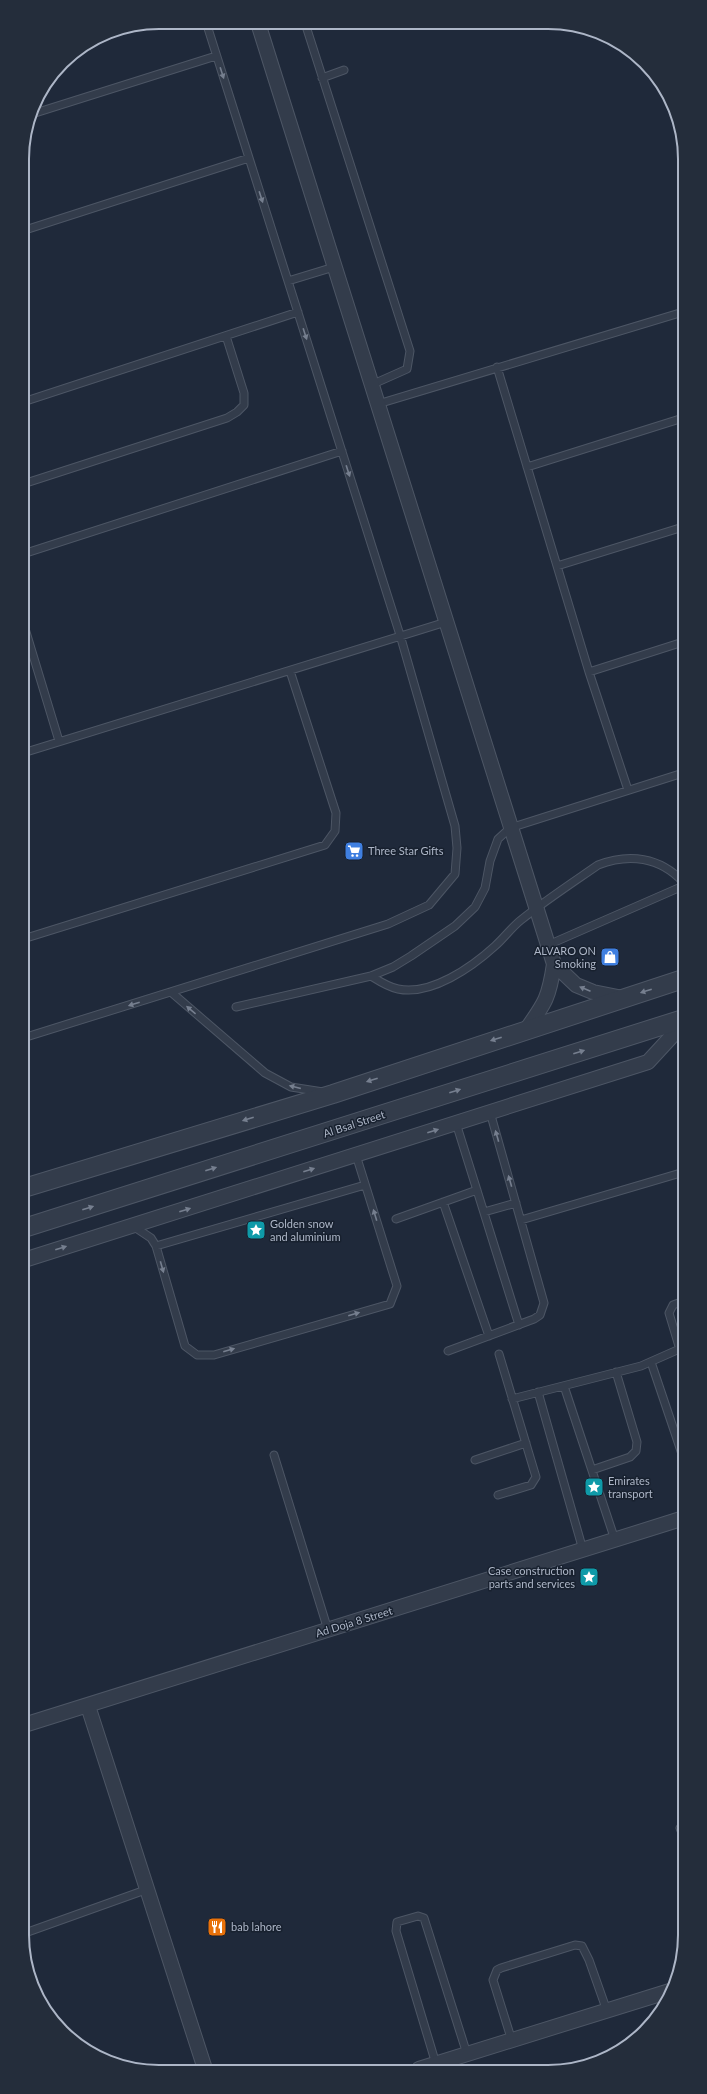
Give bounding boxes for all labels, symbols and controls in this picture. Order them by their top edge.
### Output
one-way arrow [219,67,225,79]
one-way arrow [258,191,264,203]
one-way arrow [302,328,308,340]
one-way arrow [345,466,351,478]
supermarket icon: Three Star Gifts [343,840,365,862]
place label: Three Star Gifts [368,844,444,857]
place label: ALVARO ON Smoking [534,944,596,970]
shop icon: ALVARO ON Smoking [599,946,621,968]
one-way arrow [579,986,591,992]
one-way arrow [640,988,652,994]
one-way arrow [127,1001,139,1007]
one-way arrow [186,1005,197,1014]
one-way arrow [490,1037,502,1043]
one-way arrow [574,1049,586,1055]
one-way arrow [366,1078,378,1084]
one-way arrow [288,1083,301,1089]
one-way arrow [450,1088,462,1094]
street label: Al Bsal Street [321,1107,386,1140]
one-way arrow [242,1116,254,1122]
one-way arrow [427,1127,439,1133]
one-way arrow [494,1130,500,1142]
one-way arrow [206,1166,218,1172]
one-way arrow [303,1167,315,1173]
one-way arrow [507,1175,513,1187]
one-way arrow [82,1205,94,1211]
one-way arrow [179,1206,191,1212]
one-way arrow [372,1209,378,1221]
place label: Golden snow and aluminium [270,1217,340,1243]
place icon: Golden snow and aluminium [245,1219,267,1241]
one-way arrow [55,1245,67,1251]
one-way arrow [159,1261,165,1273]
one-way arrow [349,1311,361,1317]
one-way arrow [224,1347,236,1353]
place label: Emirates transport [608,1474,653,1500]
place icon: Emirates transport [583,1476,605,1498]
place label: Case construction parts and services [488,1564,575,1590]
place icon: Case construction parts and services [578,1566,600,1588]
street label: Ad Doja 8 Street [314,1604,394,1639]
restaurant icon: bab lahore [206,1916,228,1938]
place label: bab lahore [231,1920,282,1933]

